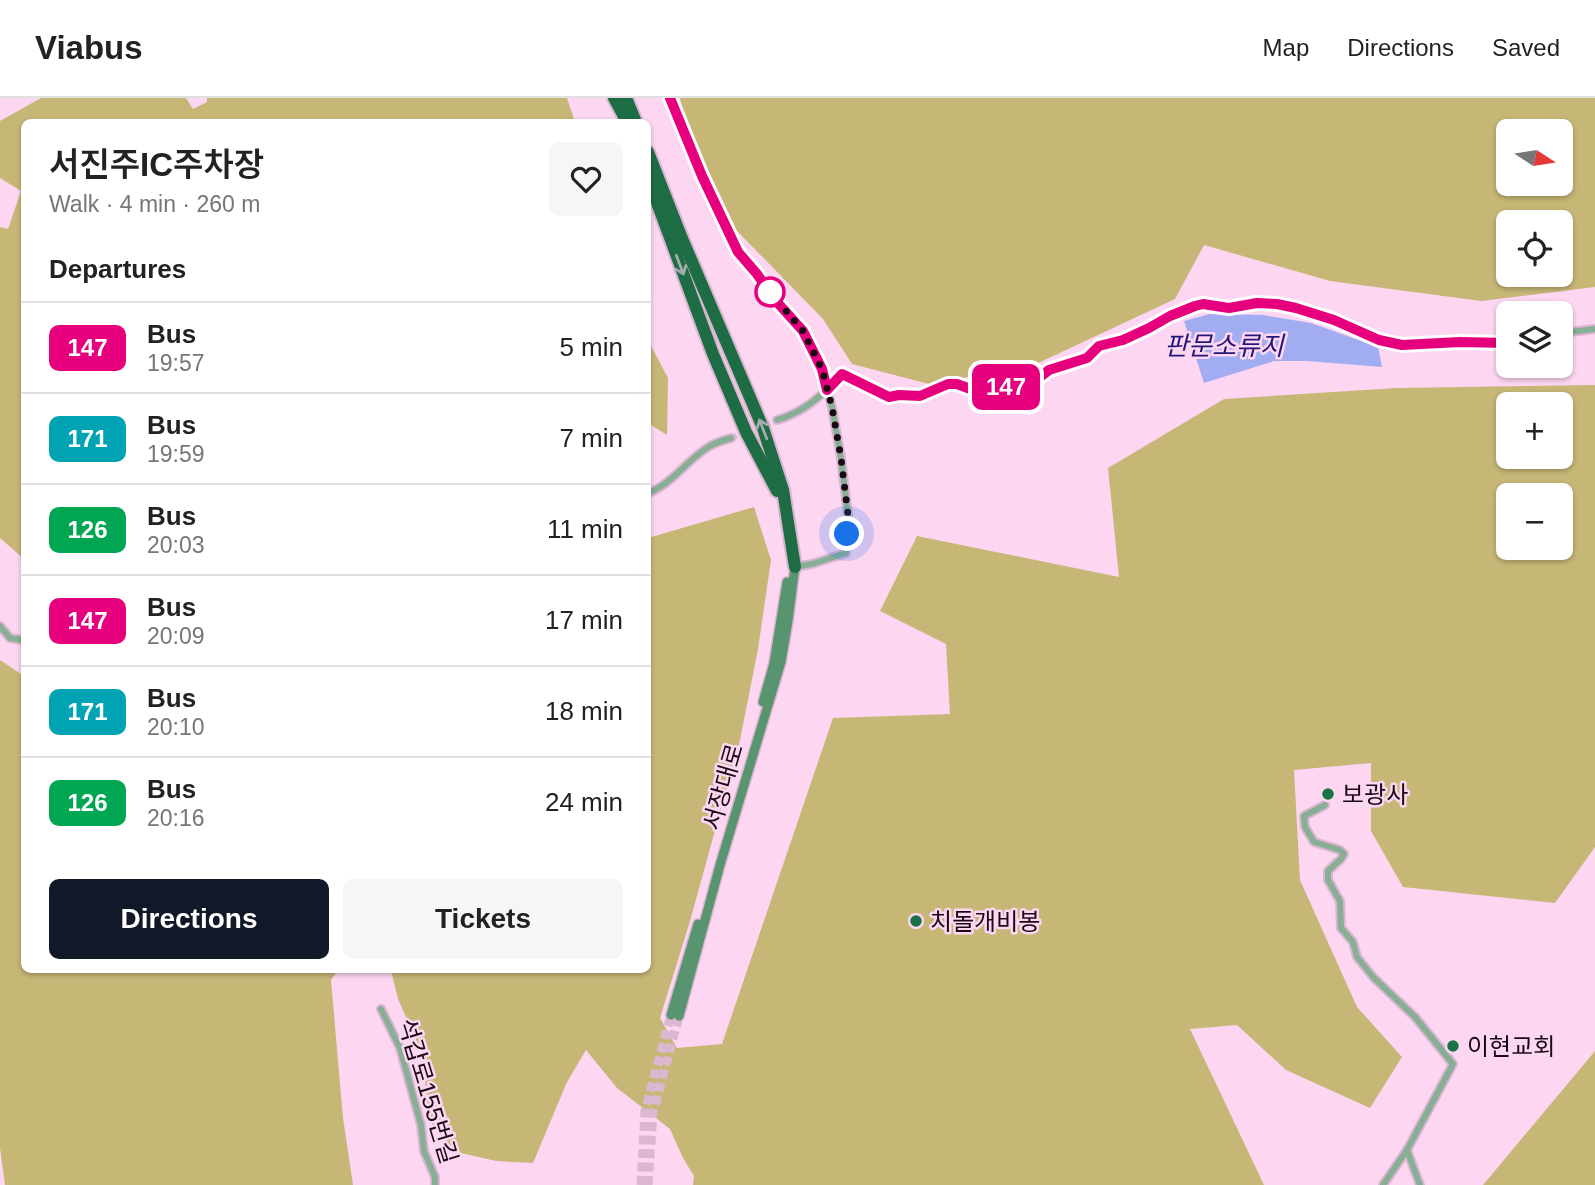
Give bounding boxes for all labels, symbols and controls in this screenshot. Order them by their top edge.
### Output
text: Viabus [35,29,143,66]
text: Map [1263,34,1309,61]
text: Directions [1347,34,1454,61]
text: Saved [1492,34,1560,61]
north arrow [1496,119,1573,196]
map controls [1496,119,1573,560]
button: heart [549,142,623,216]
text: 서진주IC주차장 [49,146,264,183]
text: Walk · 4 min · 260 m [49,191,260,217]
button: locate [1496,210,1573,287]
text: Departures [49,254,186,284]
one-way arrow [675,254,687,275]
unlabelled marker [755,277,785,307]
button: layers [1496,301,1573,378]
text: Bus [147,319,196,349]
water label: 판문소류지 [1164,331,1286,361]
text: 5 min [559,332,623,362]
text: 147 [67,334,108,361]
text: 19:57 [147,350,205,376]
line badge: 147 [966,364,1046,410]
text: 147 [986,373,1026,400]
button: + [1496,392,1573,469]
text: Bus [147,410,196,440]
one-way arrow [756,419,768,441]
text: 7 min [559,423,623,453]
text: 171 [67,425,108,452]
text: 19:59 [147,441,205,467]
button: − [1496,483,1573,560]
text: Bus [147,501,196,531]
text: 11 min [547,514,623,544]
text: 126 [67,516,108,543]
your location [829,516,864,551]
text: 20:03 [147,532,205,558]
text: Bus [147,592,196,622]
text: 17 min [545,605,623,635]
text: 147 [67,607,108,634]
text: 20:09 [147,623,205,649]
text: Bus [147,683,196,713]
text: 18 min [545,696,623,726]
text: 171 [67,698,108,725]
text: 20:10 [147,714,205,740]
street label: 서장대로 [698,741,748,833]
text: Bus [147,774,196,804]
place label: 보광사 [1342,781,1408,808]
marker: 보광사 [1320,786,1336,802]
text: 24 min [545,787,623,817]
text: 126 [67,789,108,816]
text: 20:16 [147,805,205,831]
button: Directions [49,879,329,959]
button: Tickets [343,879,623,959]
place label: 치돌개비봉 [930,908,1040,935]
marker: 치돌개비봉 [908,913,924,929]
street label: 석갑로155번길 [393,1015,463,1167]
place label: 이현교회 [1467,1033,1555,1060]
marker: 이현교회 [1445,1038,1461,1054]

